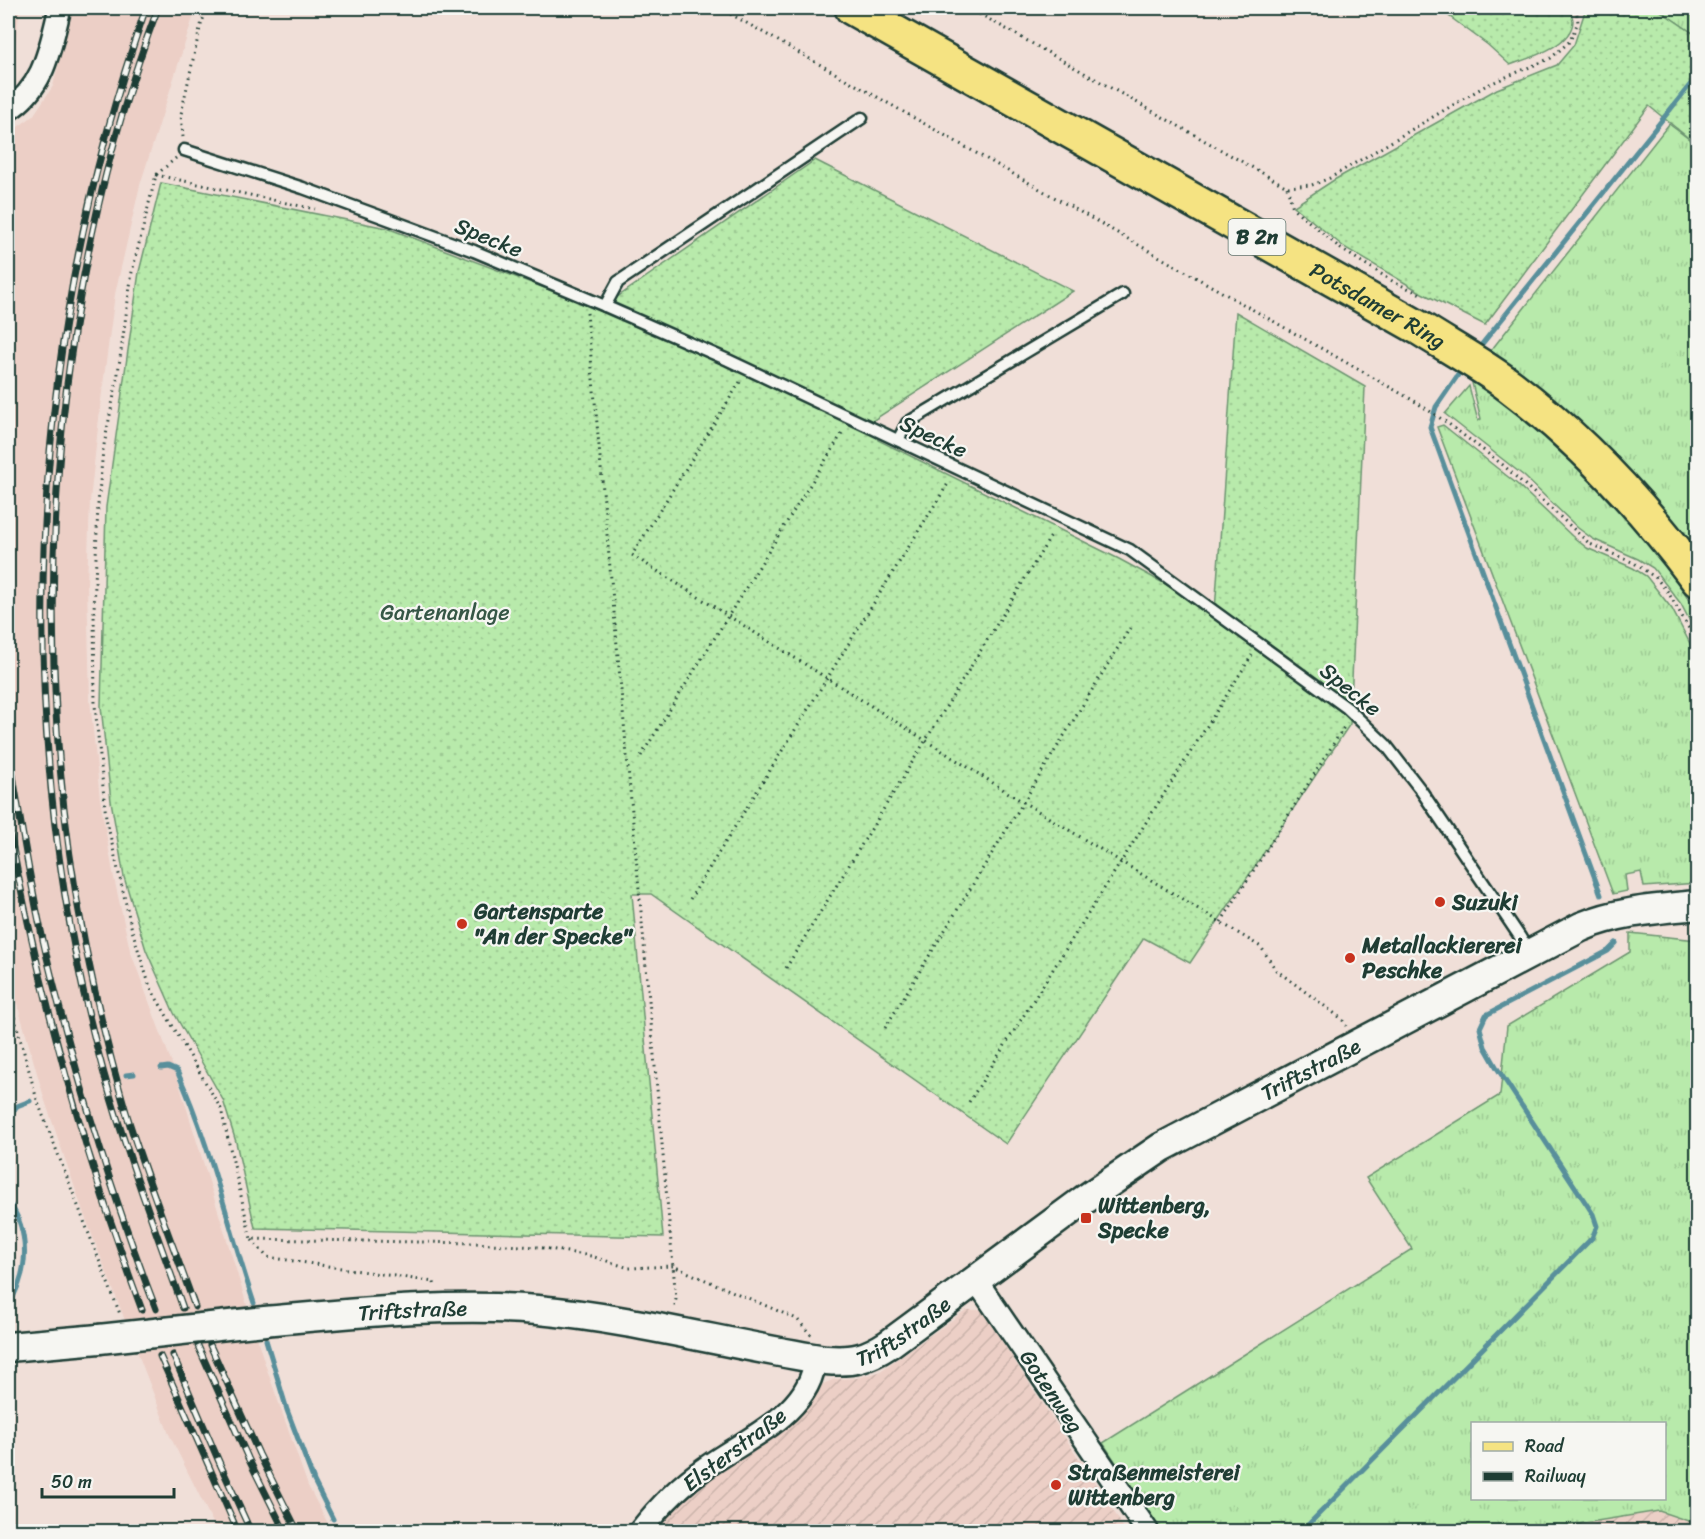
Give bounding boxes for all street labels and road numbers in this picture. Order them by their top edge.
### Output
street label: Specke [449,206,529,269]
road number: B 2n [1228,219,1286,255]
street label: Potsdamer Ring [1302,251,1454,360]
street label: Specke [894,404,974,469]
street label: Specke [1311,652,1390,727]
street label: Triftstraße [1254,1027,1368,1112]
street label: Triftstraße [851,1285,960,1378]
street label: Triftstraße [357,1289,468,1333]
street label: Gotenweg [1009,1341,1094,1441]
street label: Elsterstraße [674,1397,795,1502]

